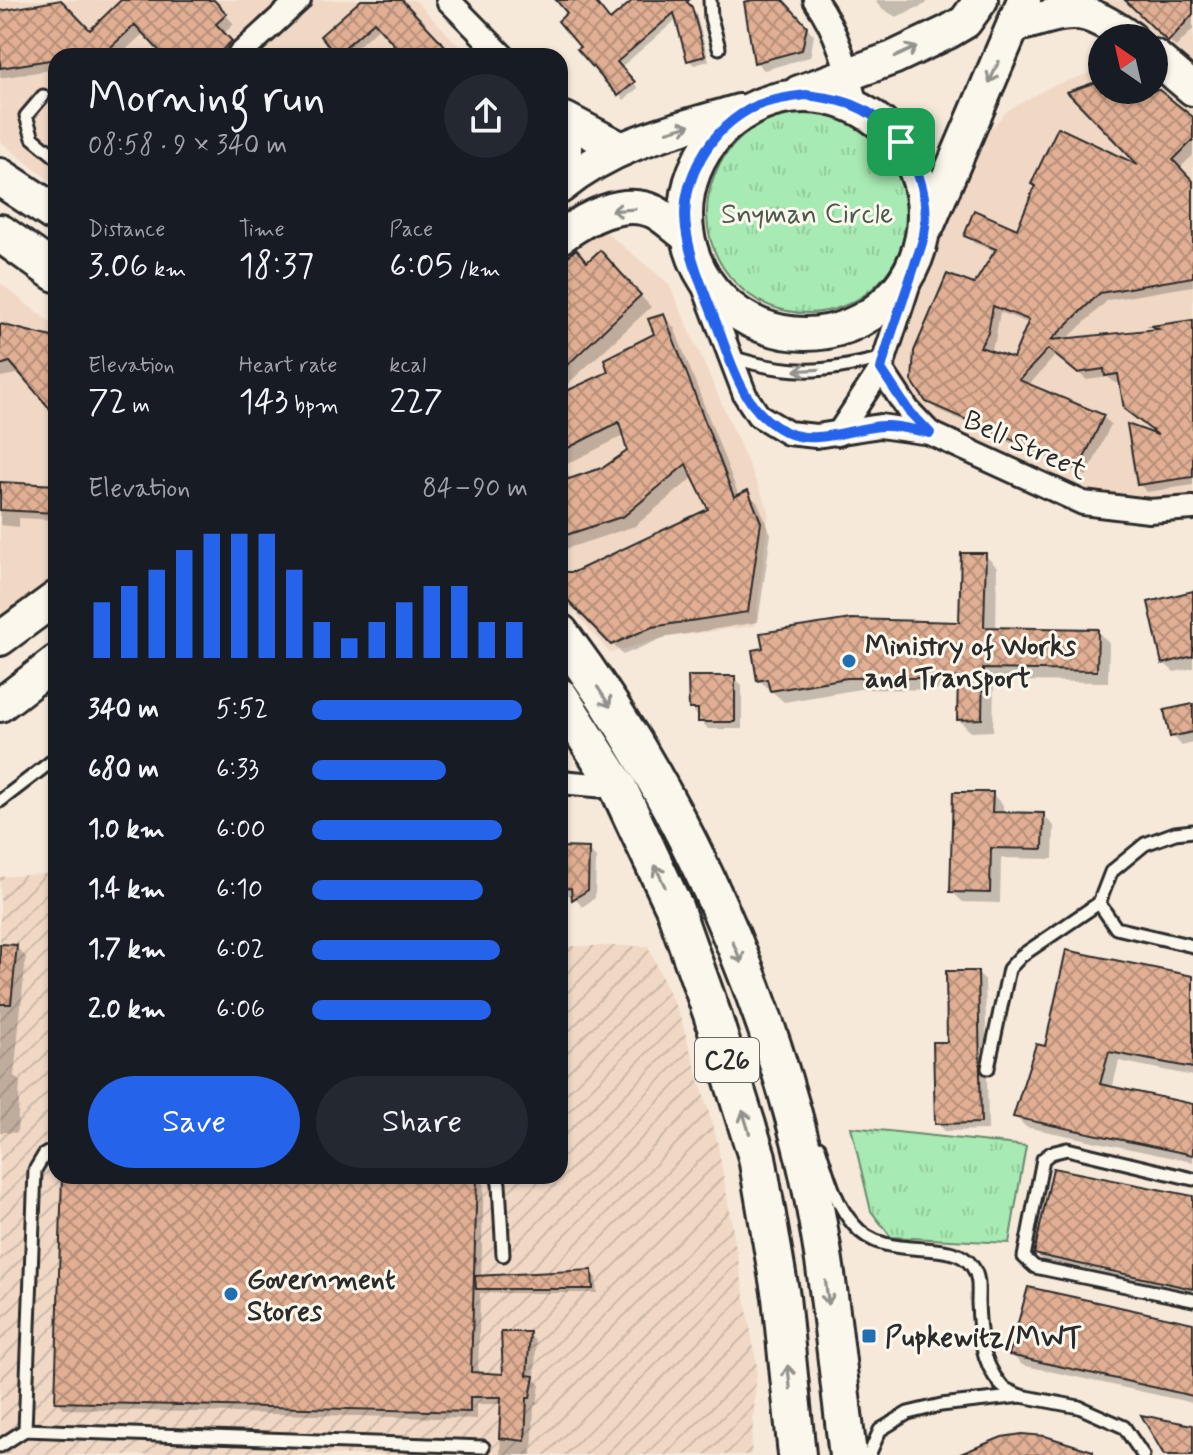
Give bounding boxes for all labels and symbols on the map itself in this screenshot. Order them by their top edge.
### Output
north arrow [1088,24,1168,104]
one-way arrow [894,44,918,59]
one-way arrow [986,59,1001,84]
pin [867,108,935,176]
one-way arrow [665,120,691,135]
park label: Snyman Circle [721,197,893,234]
one-way arrow [611,203,637,218]
one-way arrow [794,363,821,378]
street label: Bell Street [957,403,1093,490]
place label: Ministry of Works and Transport [865,629,1077,698]
marker: Ministry of Works and Transport [840,652,858,670]
one-way arrow [596,685,613,707]
one-way arrow [652,864,667,889]
one-way arrow [731,939,746,964]
road number: C26 [695,1038,759,1082]
one-way arrow [738,1109,753,1135]
place label: Government Stores [247,1262,396,1331]
one-way arrow [820,1279,835,1306]
marker: Government Stores [222,1285,240,1303]
place label: Pupkewitz/MWT [885,1320,1082,1357]
marker: Pupkewitz/MWT [860,1327,878,1345]
one-way arrow [781,1364,796,1391]

